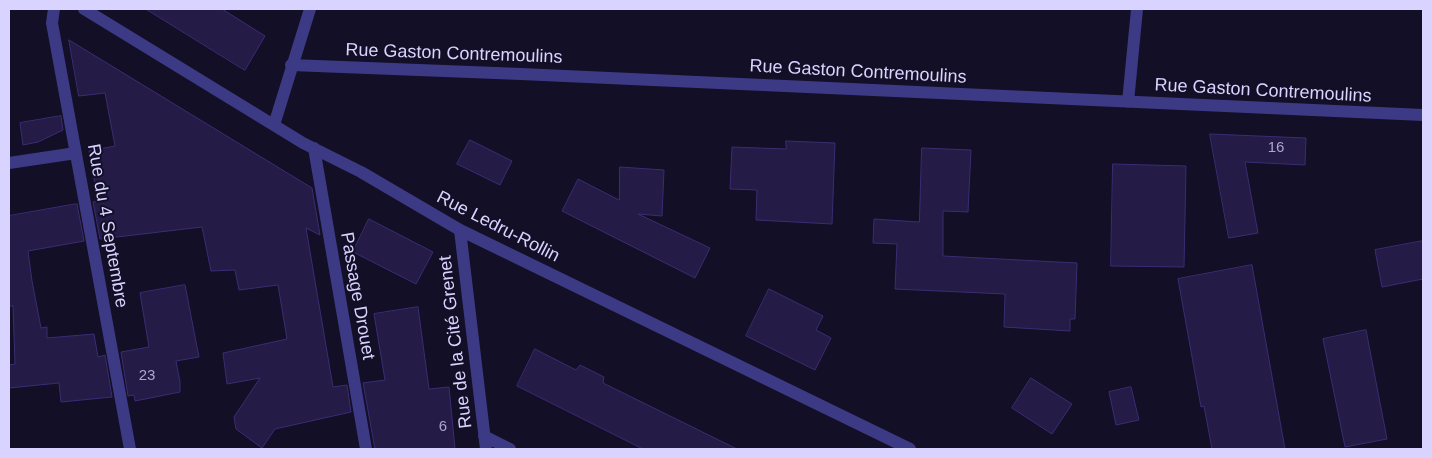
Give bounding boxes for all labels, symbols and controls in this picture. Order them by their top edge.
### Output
street label: Rue Gaston Contremoulins [345,39,563,69]
street label: Rue Gaston Contremoulins [749,56,967,88]
street label: Rue Gaston Contremoulins [1154,75,1372,107]
house number: 16 [1268,139,1284,157]
street label: Rue du 4 Septembre [82,142,132,310]
street label: Rue Ledru-Rollin [433,187,563,267]
street label: Passage Drouet [335,231,379,361]
street label: Rue de la Cité Grenet [435,254,477,430]
house number: 23 [139,367,155,385]
house number: 6 [439,418,447,436]

